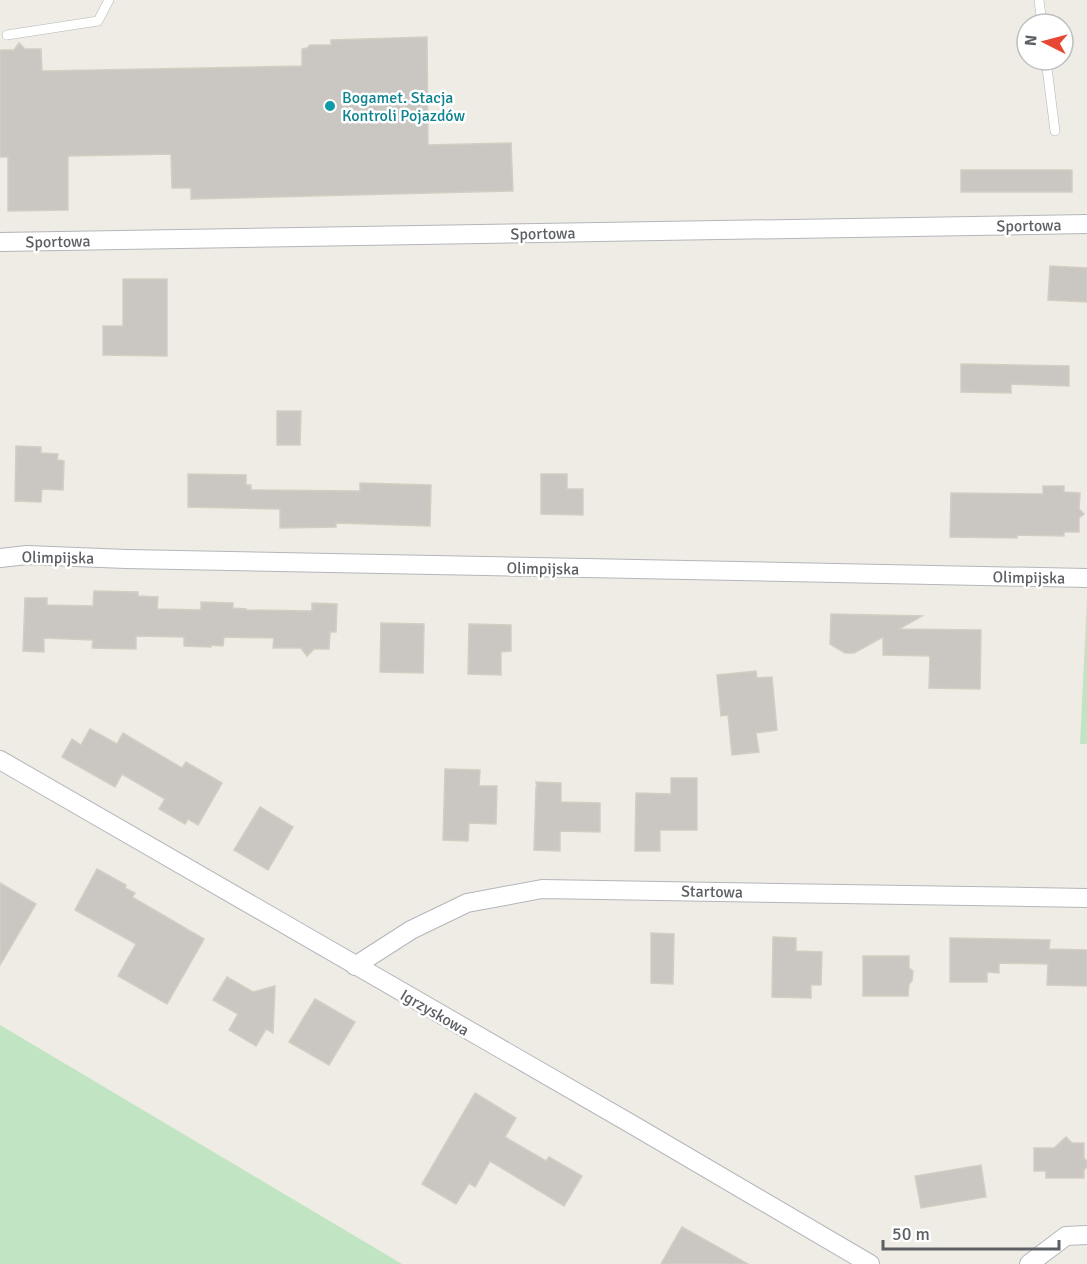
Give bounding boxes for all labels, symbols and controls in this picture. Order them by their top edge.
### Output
north arrow [1015,12,1075,72]
text: N [1021,34,1042,47]
place label: Bogamet. Stacja Kontroli Pojazdów [342,88,466,126]
marker: Bogamet. Stacja Kontroli Pojazdów [323,99,337,113]
street label: Sportowa [996,215,1062,237]
street label: Sportowa [510,223,576,245]
street label: Sportowa [25,231,91,253]
street label: Olimpijska [21,547,94,569]
street label: Olimpijska [506,558,579,580]
street label: Olimpijska [992,567,1065,589]
street label: Startowa [681,881,743,903]
street label: Igrzyskowa [397,985,472,1041]
scale bar [883,1213,1058,1251]
text: 50 m [892,1223,930,1245]

